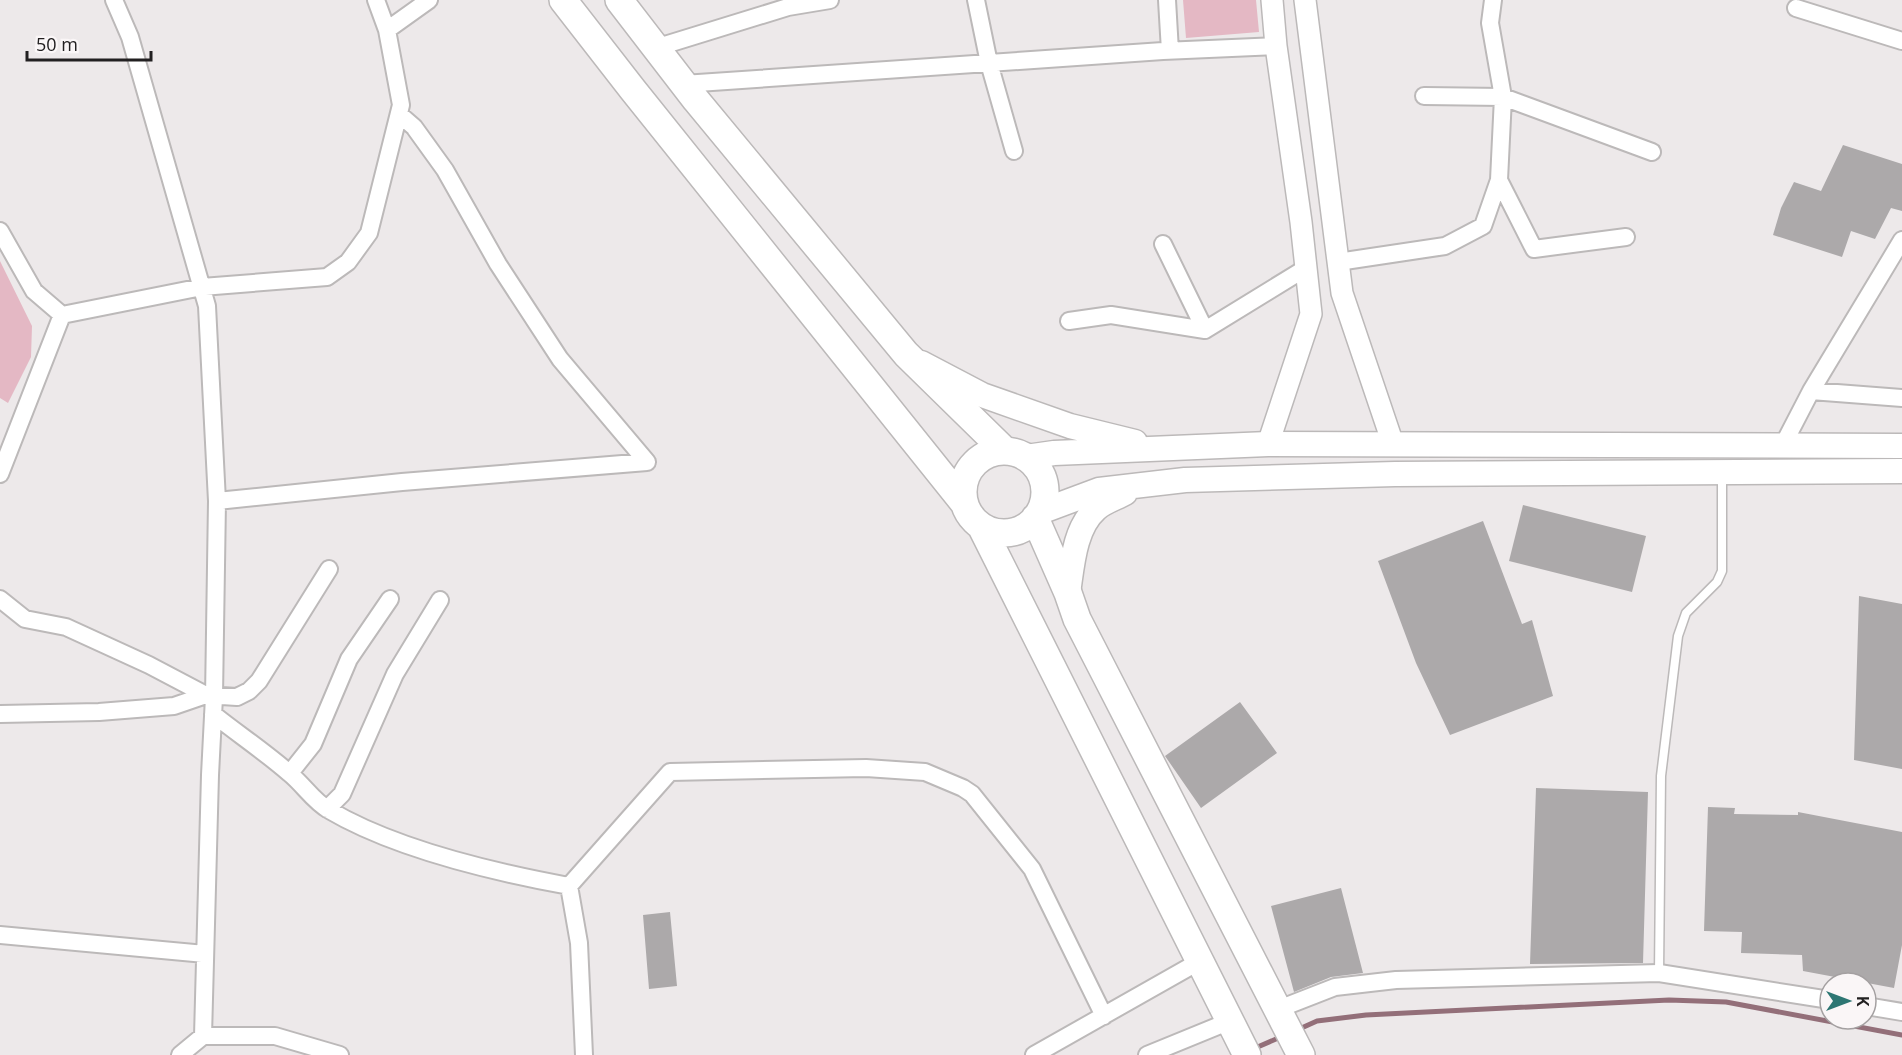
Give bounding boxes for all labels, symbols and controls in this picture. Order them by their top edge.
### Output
scale bar [27,24,152,62]
text: 50 m [36,32,78,56]
north arrow [1818,971,1878,1031]
text: K [1852,996,1874,1007]

